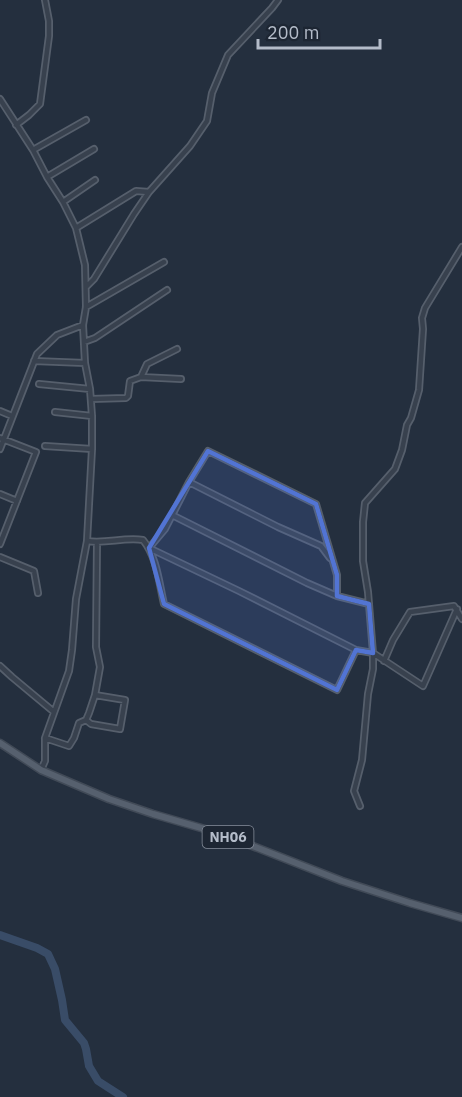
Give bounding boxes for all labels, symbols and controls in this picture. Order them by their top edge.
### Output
scale bar [258,12,380,50]
text: 200 m [267,21,319,44]
road number: NH06 [202,826,254,848]

